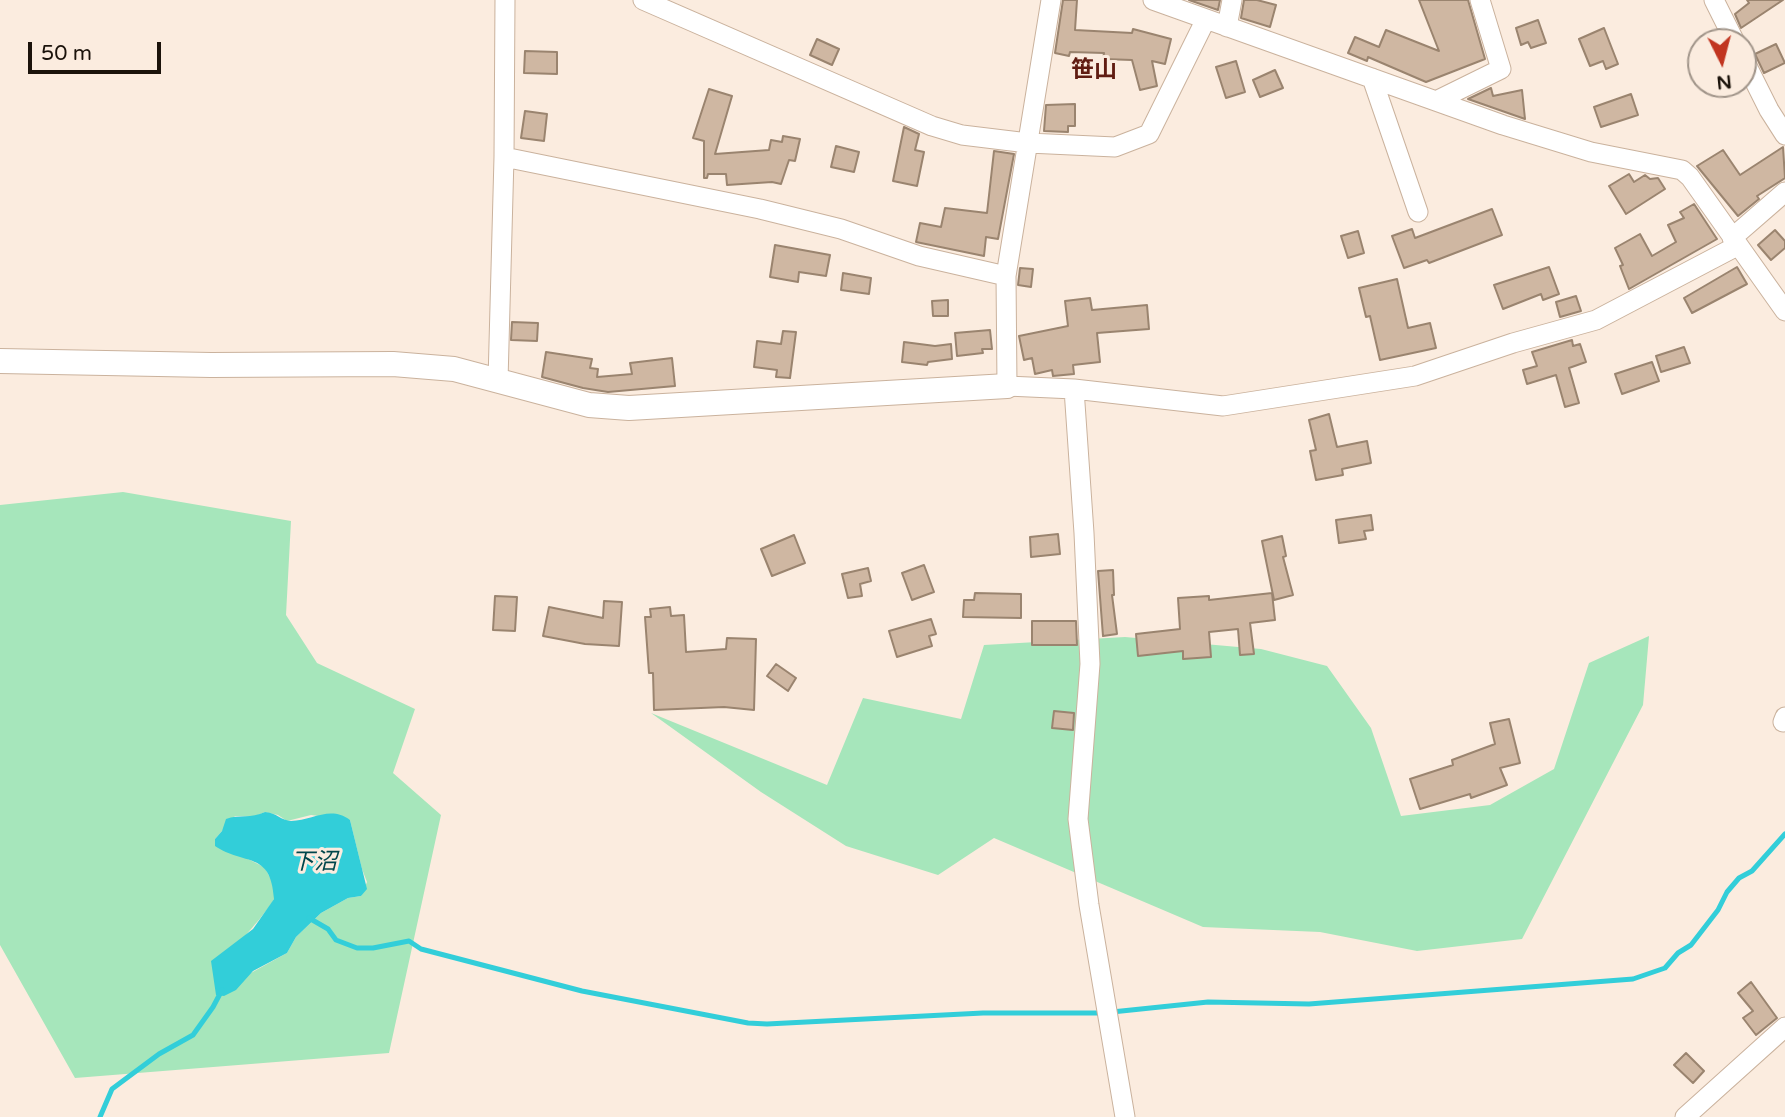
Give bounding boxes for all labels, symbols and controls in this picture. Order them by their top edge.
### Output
scale bar [32,28,164,72]
north arrow [1687,28,1757,98]
text: 50 m [41,41,92,66]
district label: 笹山 [1071,57,1117,85]
text: N [1715,70,1733,94]
water label: 下沼 [291,849,337,877]

